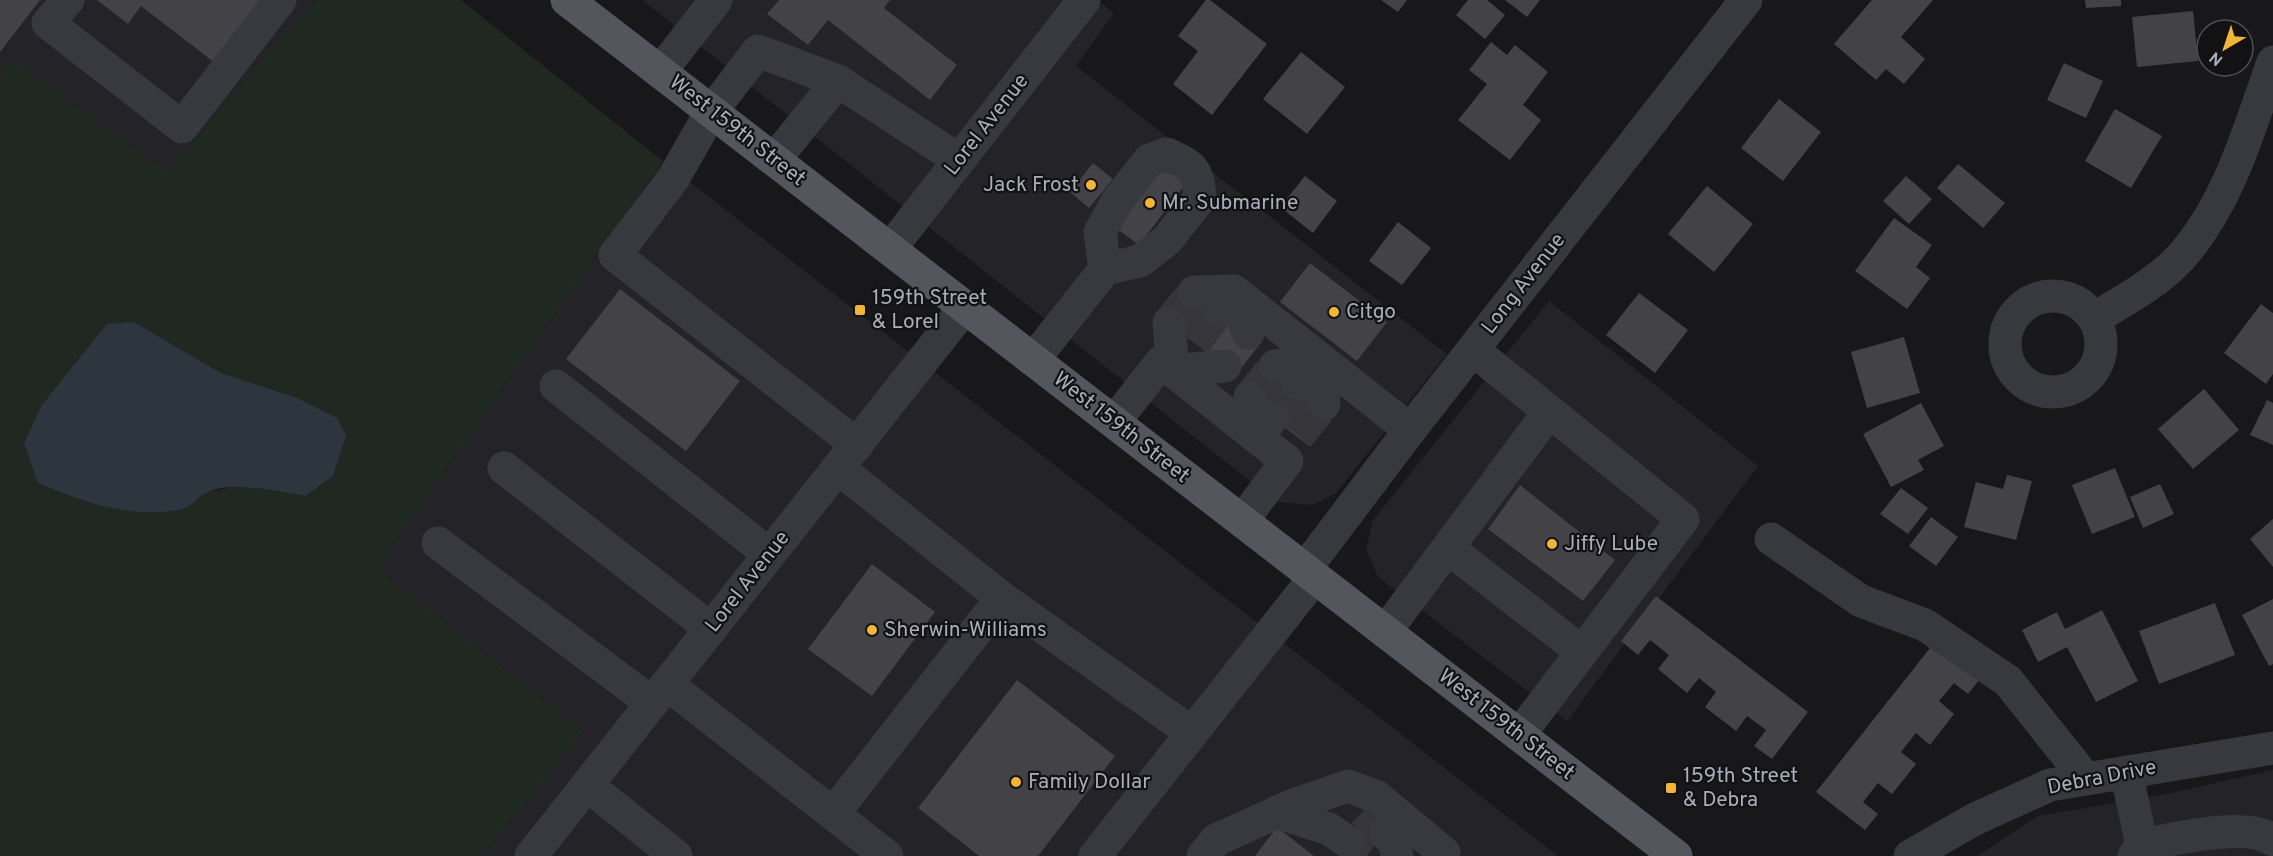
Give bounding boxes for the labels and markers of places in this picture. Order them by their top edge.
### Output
place label: Jack Frost [983,172,1079,199]
marker: Jack Frost [1084,178,1098,192]
place label: Mr. Submarine [1162,190,1298,217]
marker: Mr. Submarine [1143,196,1157,210]
place label: 159th Street & Lorel [872,285,987,336]
place label: Citgo [1346,299,1396,326]
marker: 159th Street & Lorel [853,303,867,317]
marker: Citgo [1327,305,1341,319]
place label: Jiffy Lube [1564,531,1658,558]
marker: Jiffy Lube [1545,537,1559,551]
place label: Sherwin-Williams [884,617,1047,644]
marker: Sherwin-Williams [865,623,879,637]
place label: 159th Street & Debra [1683,763,1798,814]
place label: Family Dollar [1028,769,1150,796]
marker: Family Dollar [1009,775,1023,789]
marker: 159th Street & Debra [1664,781,1678,795]

